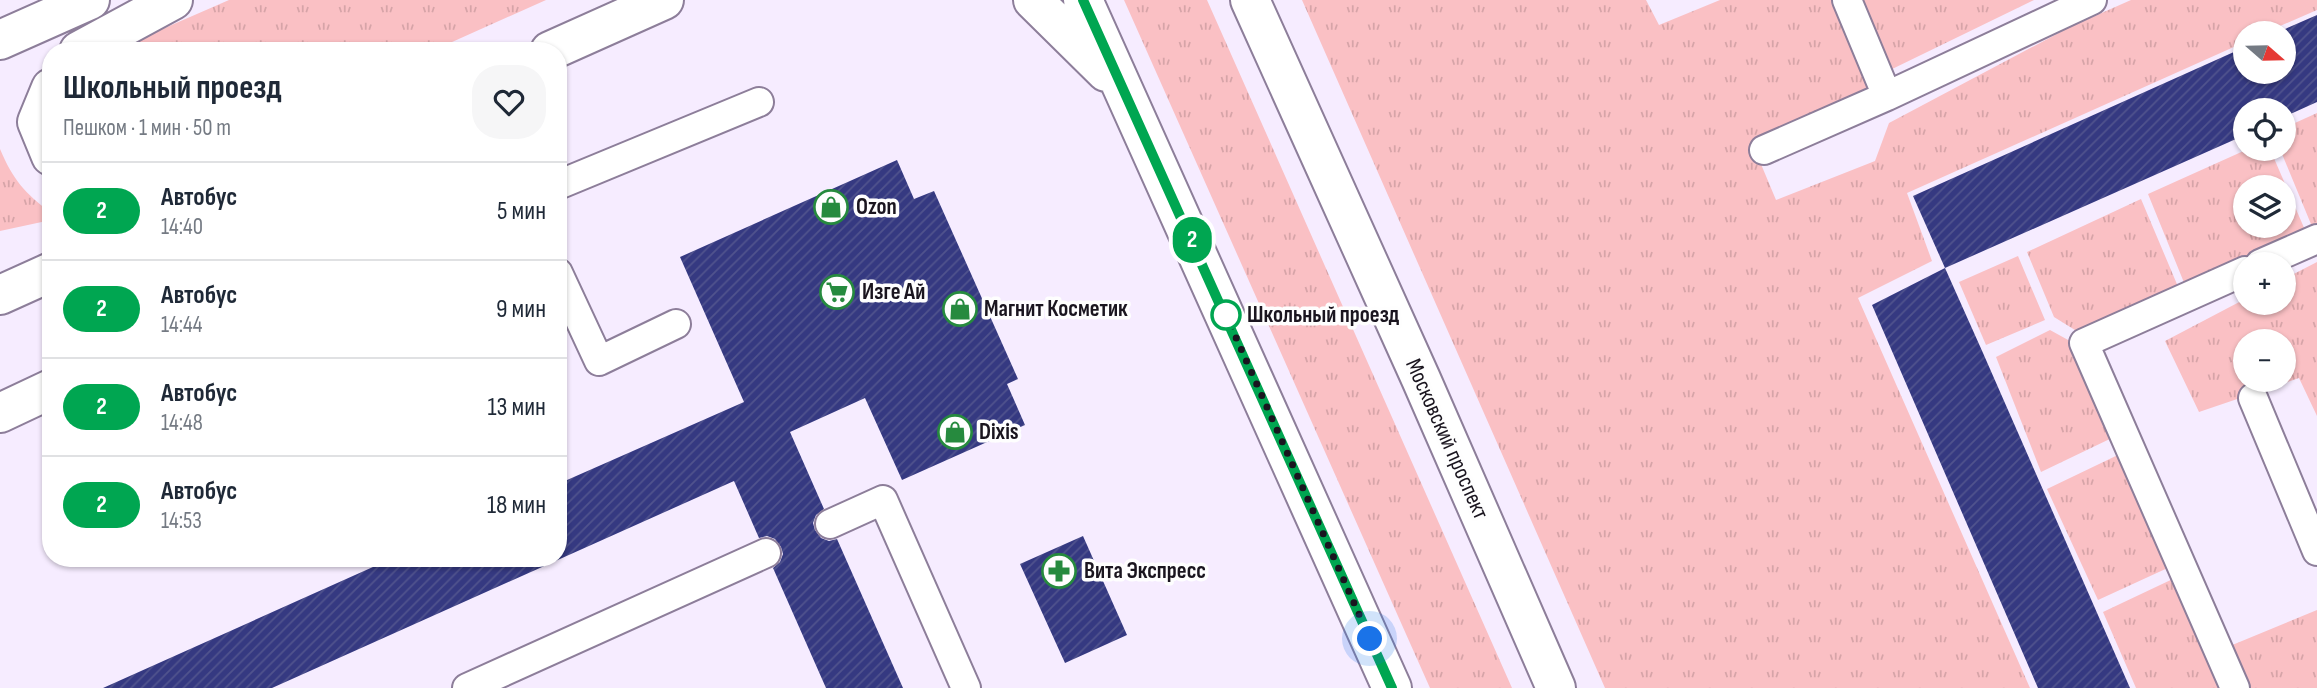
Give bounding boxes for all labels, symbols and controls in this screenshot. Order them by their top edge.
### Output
north arrow [2233,21,2296,84]
map controls [2233,21,2296,392]
button: heart [472,65,546,139]
text: Школьный проезд [63,68,282,108]
button: locate [2233,98,2296,161]
text: Пешком · 1 мин · 50 m [63,114,231,142]
button: layers [2233,175,2296,238]
text: Автобус [161,182,237,213]
shop icon: Ozon [812,188,850,226]
place label: Ozon [856,193,897,221]
text: 2 [96,196,107,225]
text: 5 мин [497,196,546,227]
text: 14:40 [161,213,203,241]
line badge: 2 [1169,217,1215,263]
text: 2 [1187,225,1197,254]
button: + [2233,252,2296,315]
supermarket icon: Изге Ай [818,273,856,311]
place label: Изге Ай [862,278,925,306]
text: Автобус [161,280,237,311]
shop icon: Магнит Косметик [941,290,979,328]
text: 2 [96,294,107,323]
text: 9 мин [496,294,546,325]
place label: Магнит Косметик [984,295,1128,323]
marker: Школьный проезд [1211,300,1241,330]
place label: Школьный проезд [1247,301,1400,329]
text: 14:44 [161,311,202,339]
button: − [2233,329,2296,392]
street label: Московский проспект [1399,355,1495,524]
text: Автобус [161,378,237,409]
text: 2 [96,392,107,421]
text: 13 мин [487,392,546,423]
text: 14:48 [161,409,203,437]
shop icon: Dixis [936,413,974,451]
place label: Dixis [979,418,1019,446]
text: Автобус [161,476,237,507]
text: 2 [96,490,107,519]
text: 18 мин [487,490,546,521]
text: 14:53 [161,507,202,535]
pharmacy icon: Вита Экспресс [1040,552,1078,590]
place label: Вита Экспресс [1084,557,1206,585]
your location [1352,621,1387,656]

